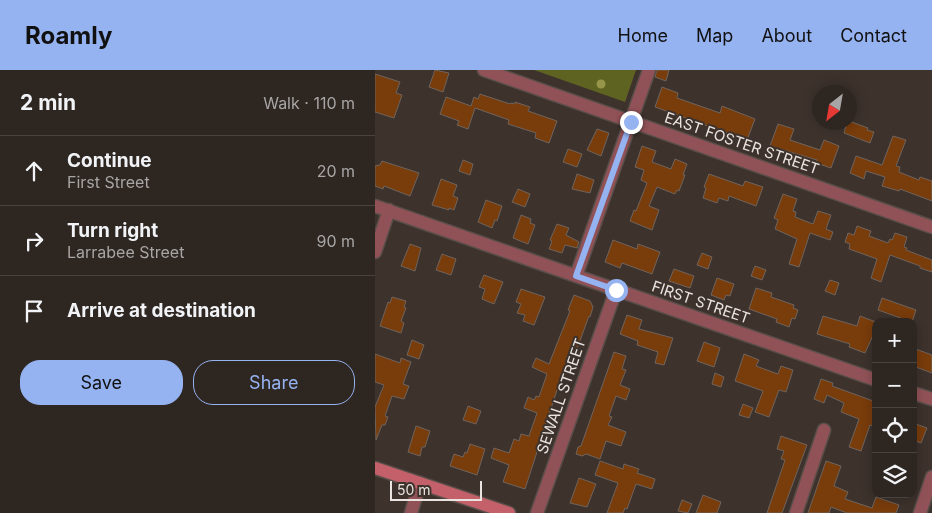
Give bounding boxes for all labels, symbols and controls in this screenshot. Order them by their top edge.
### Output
text: Roamly [25,21,112,50]
text: Home [618,25,668,46]
text: Map [696,25,733,46]
text: About [761,25,812,46]
text: Contact [840,25,907,46]
north arrow [812,85,857,130]
text: 2 min [20,90,76,115]
text: Walk · 110 m [263,93,355,113]
street label: EAST FOSTER STREET [662,108,822,178]
route end [620,111,643,134]
text: Continue [67,149,152,172]
icon: ahead [20,157,48,185]
text: 20 m [317,161,355,181]
text: First Street [67,172,150,192]
text: Turn right [67,219,158,242]
icon: right [20,227,48,255]
text: 90 m [316,231,355,251]
text: Larrabee Street [67,242,184,262]
street label: FIRST STREET [649,276,753,328]
route start [605,279,628,302]
icon: arrive [20,297,48,325]
text: Arrive at destination [67,299,256,322]
map controls [872,318,917,498]
button: + [872,318,917,363]
street label: SEWALL STREET [532,336,590,456]
button: Save [20,360,183,405]
button: Share [193,360,355,405]
button: − [872,363,917,408]
button: locate [872,408,917,453]
button: layers [872,453,917,498]
scale bar [390,478,483,501]
text: 50 m [397,481,431,498]

